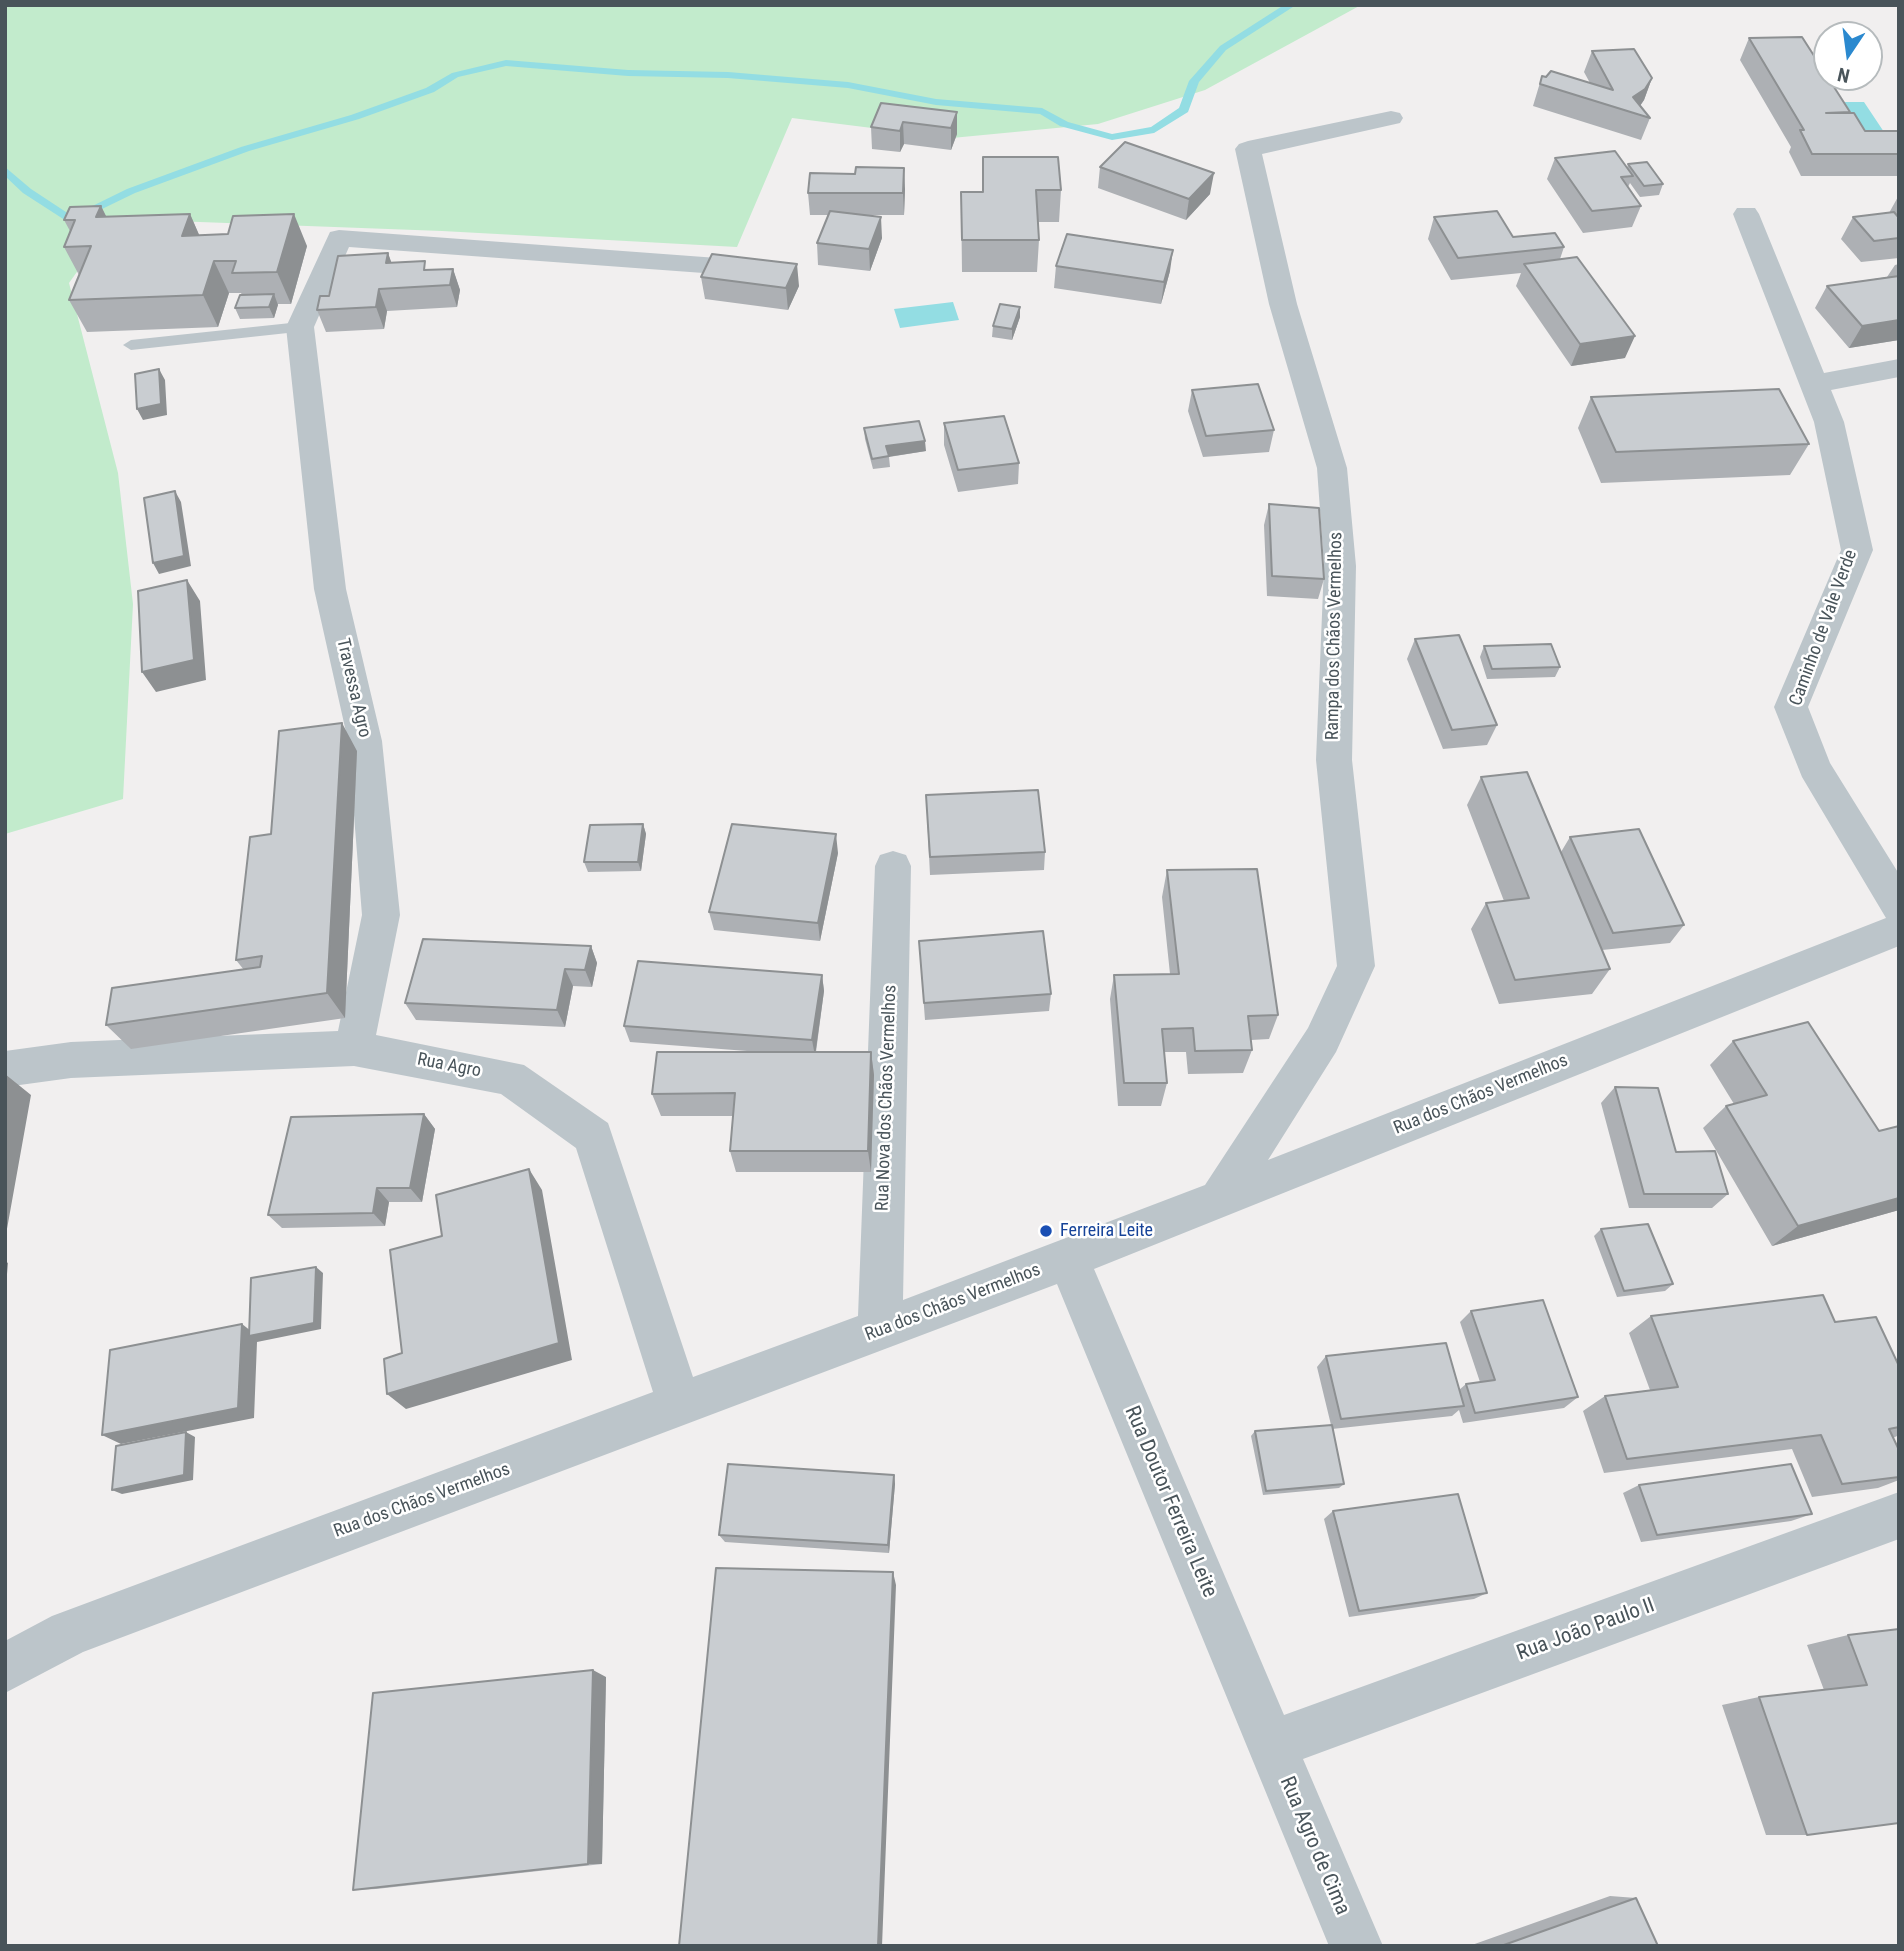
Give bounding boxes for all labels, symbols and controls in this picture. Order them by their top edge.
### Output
north arrow [1813,21,1883,91]
text: N [1835,62,1852,88]
street label: Rampa dos Chãos Vermelhos [1322,532,1348,740]
street label: Caminho de Vale Verde [1786,547,1862,709]
street label: Travessa Agro [331,636,375,740]
street label: Rua Nova dos Chãos Vermelhos [872,985,902,1211]
street label: Rua Agro [415,1049,483,1083]
street label: Rua dos Chãos Vermelhos [1391,1050,1571,1140]
place label: Ferreira Leite [1060,1220,1153,1242]
marker: Ferreira Leite [1038,1223,1054,1239]
street label: Rua dos Chãos Vermelhos [862,1260,1044,1346]
street label: Rua Doutor Ferreira Leite [1118,1403,1222,1601]
street label: Rua dos Chãos Vermelhos [331,1459,513,1543]
street label: Rua João Paulo II [1514,1593,1658,1667]
street label: Rua Agro de Cima [1274,1773,1354,1919]

